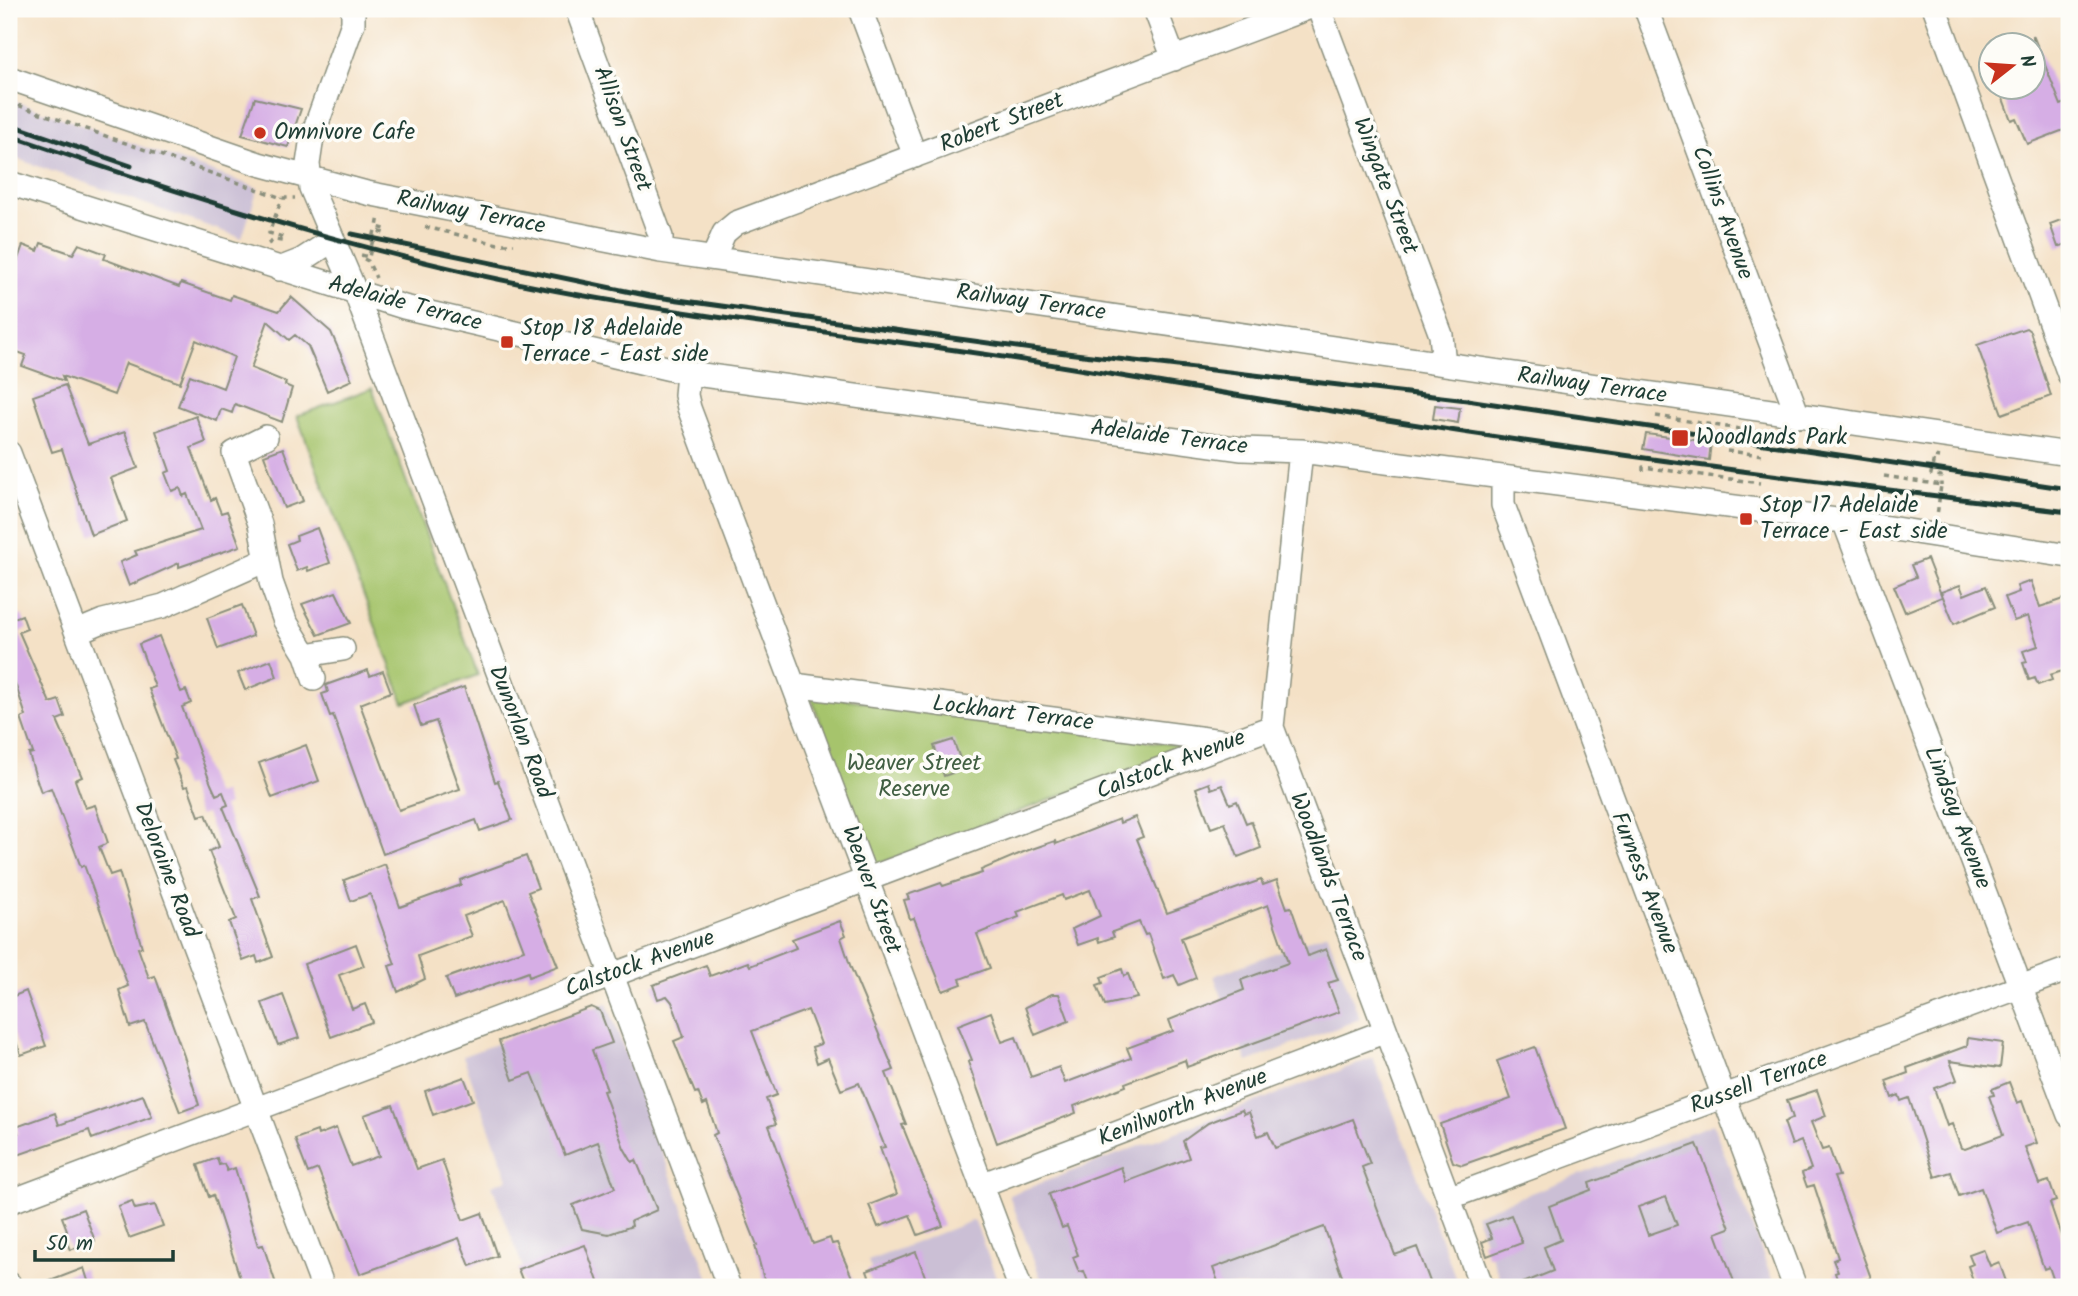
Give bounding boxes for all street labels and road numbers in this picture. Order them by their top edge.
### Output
street label: Allison Street [583,61,662,198]
street label: Robert Street [935,82,1070,163]
street label: Wingate Street [1342,112,1428,261]
street label: Collins Avenue [1681,141,1763,285]
street label: Railway Terrace [394,181,548,245]
street label: Adelaide Terrace [324,266,486,342]
street label: Railway Terrace [954,275,1108,331]
street label: Railway Terrace [1515,358,1669,414]
street label: Adelaide Terrace [1088,411,1250,465]
street label: Dunorlan Road [478,660,562,804]
street label: Lockhart Terrace [930,686,1096,742]
street label: Calstock Avenue [1091,720,1251,810]
street label: Lindsay Avenue [1913,741,2001,895]
street label: Woodlands Terrace [1279,787,1377,967]
street label: Deloraine Road [124,797,209,944]
street label: Furness Avenue [1600,807,1688,959]
street label: Weaver Street [831,821,911,960]
street label: Calstock Avenue [560,920,720,1008]
street label: Russell Terrace [1685,1041,1833,1125]
street label: Kenilworth Avenue [1093,1059,1273,1157]

